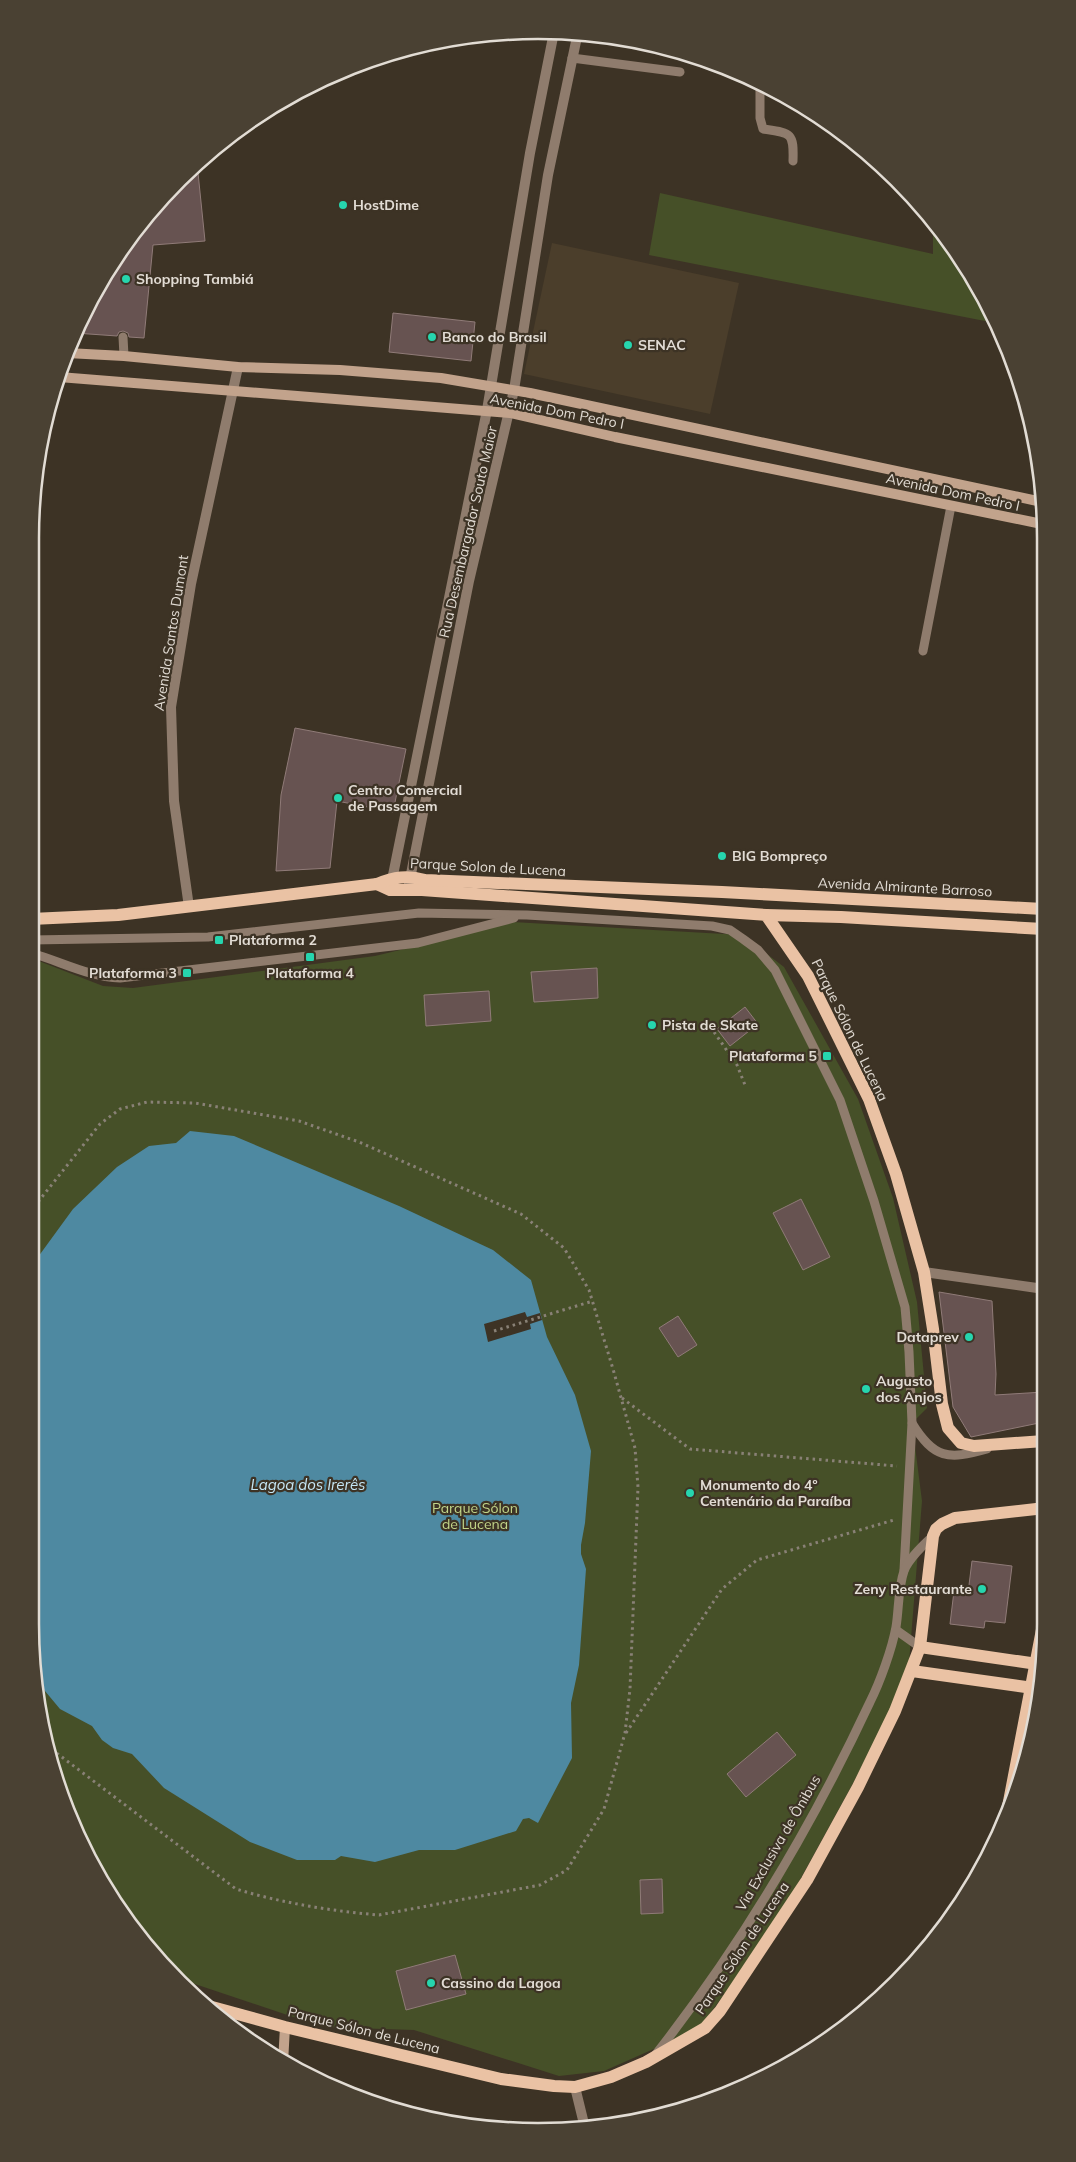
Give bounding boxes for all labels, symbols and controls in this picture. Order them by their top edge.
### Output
place label: HostDime [353,196,419,214]
marker: HostDime [337,199,349,211]
place label: Shopping Tambiá [136,270,254,288]
marker: Shopping Tambiá [120,273,132,285]
place label: Banco do Brasil [442,328,547,346]
marker: Banco do Brasil [426,331,438,343]
place label: SENAC [638,336,686,354]
marker: SENAC [622,339,634,351]
street label: Avenida Dom Pedro I [488,389,626,433]
street label: Rua Desembargador Souto Maior [435,424,501,640]
street label: Avenida Dom Pedro I [884,469,1022,515]
street label: Avenida Santos Dumont [150,554,192,712]
place label: Centro Comercial de Passagem [348,781,462,815]
marker: Centro Comercial de Passagem [332,792,344,804]
place label: BIG Bompreço [732,847,827,865]
marker: BIG Bompreço [716,850,728,862]
street label: Parque Solon de Lucena [410,854,566,880]
street label: Avenida Almirante Barroso [817,873,993,901]
place label: Plataforma 2 [229,931,317,949]
marker: Plataforma 2 [213,934,225,946]
marker: Plataforma 4 [304,951,316,963]
street label: Parque Sólon de Lucena [808,956,892,1104]
place label: Plataforma 3 [89,964,177,982]
place label: Plataforma 4 [266,964,355,982]
marker: Plataforma 3 [181,967,193,979]
place label: Pista de Skate [662,1016,759,1034]
marker: Pista de Skate [646,1019,658,1031]
place label: Plataforma 5 [729,1047,817,1065]
marker: Plataforma 5 [821,1050,833,1062]
place label: Dataprev [896,1328,959,1346]
marker: Dataprev [963,1331,975,1343]
place label: Augusto dos Anjos [876,1372,942,1406]
marker: Augusto dos Anjos [860,1383,872,1395]
water label: Lagoa dos Irerês [251,1475,365,1494]
place label: Monumento do 4º Centenário da Paraíba [700,1476,851,1510]
marker: Monumento do 4º Centenário da Paraíba [684,1487,696,1499]
park label: Parque Sólon de Lucena [432,1499,518,1533]
place label: Zeny Restaurante [854,1580,972,1598]
marker: Zeny Restaurante [976,1583,988,1595]
street label: Via Exclusiva de Ônibus [732,1772,824,1914]
street label: Parque Sólon de Lucena [691,1878,793,2018]
place label: Cassino da Lagoa [441,1974,561,1992]
marker: Cassino da Lagoa [425,1977,437,1989]
street label: Parque Sólon de Lucena [286,2002,442,2058]

